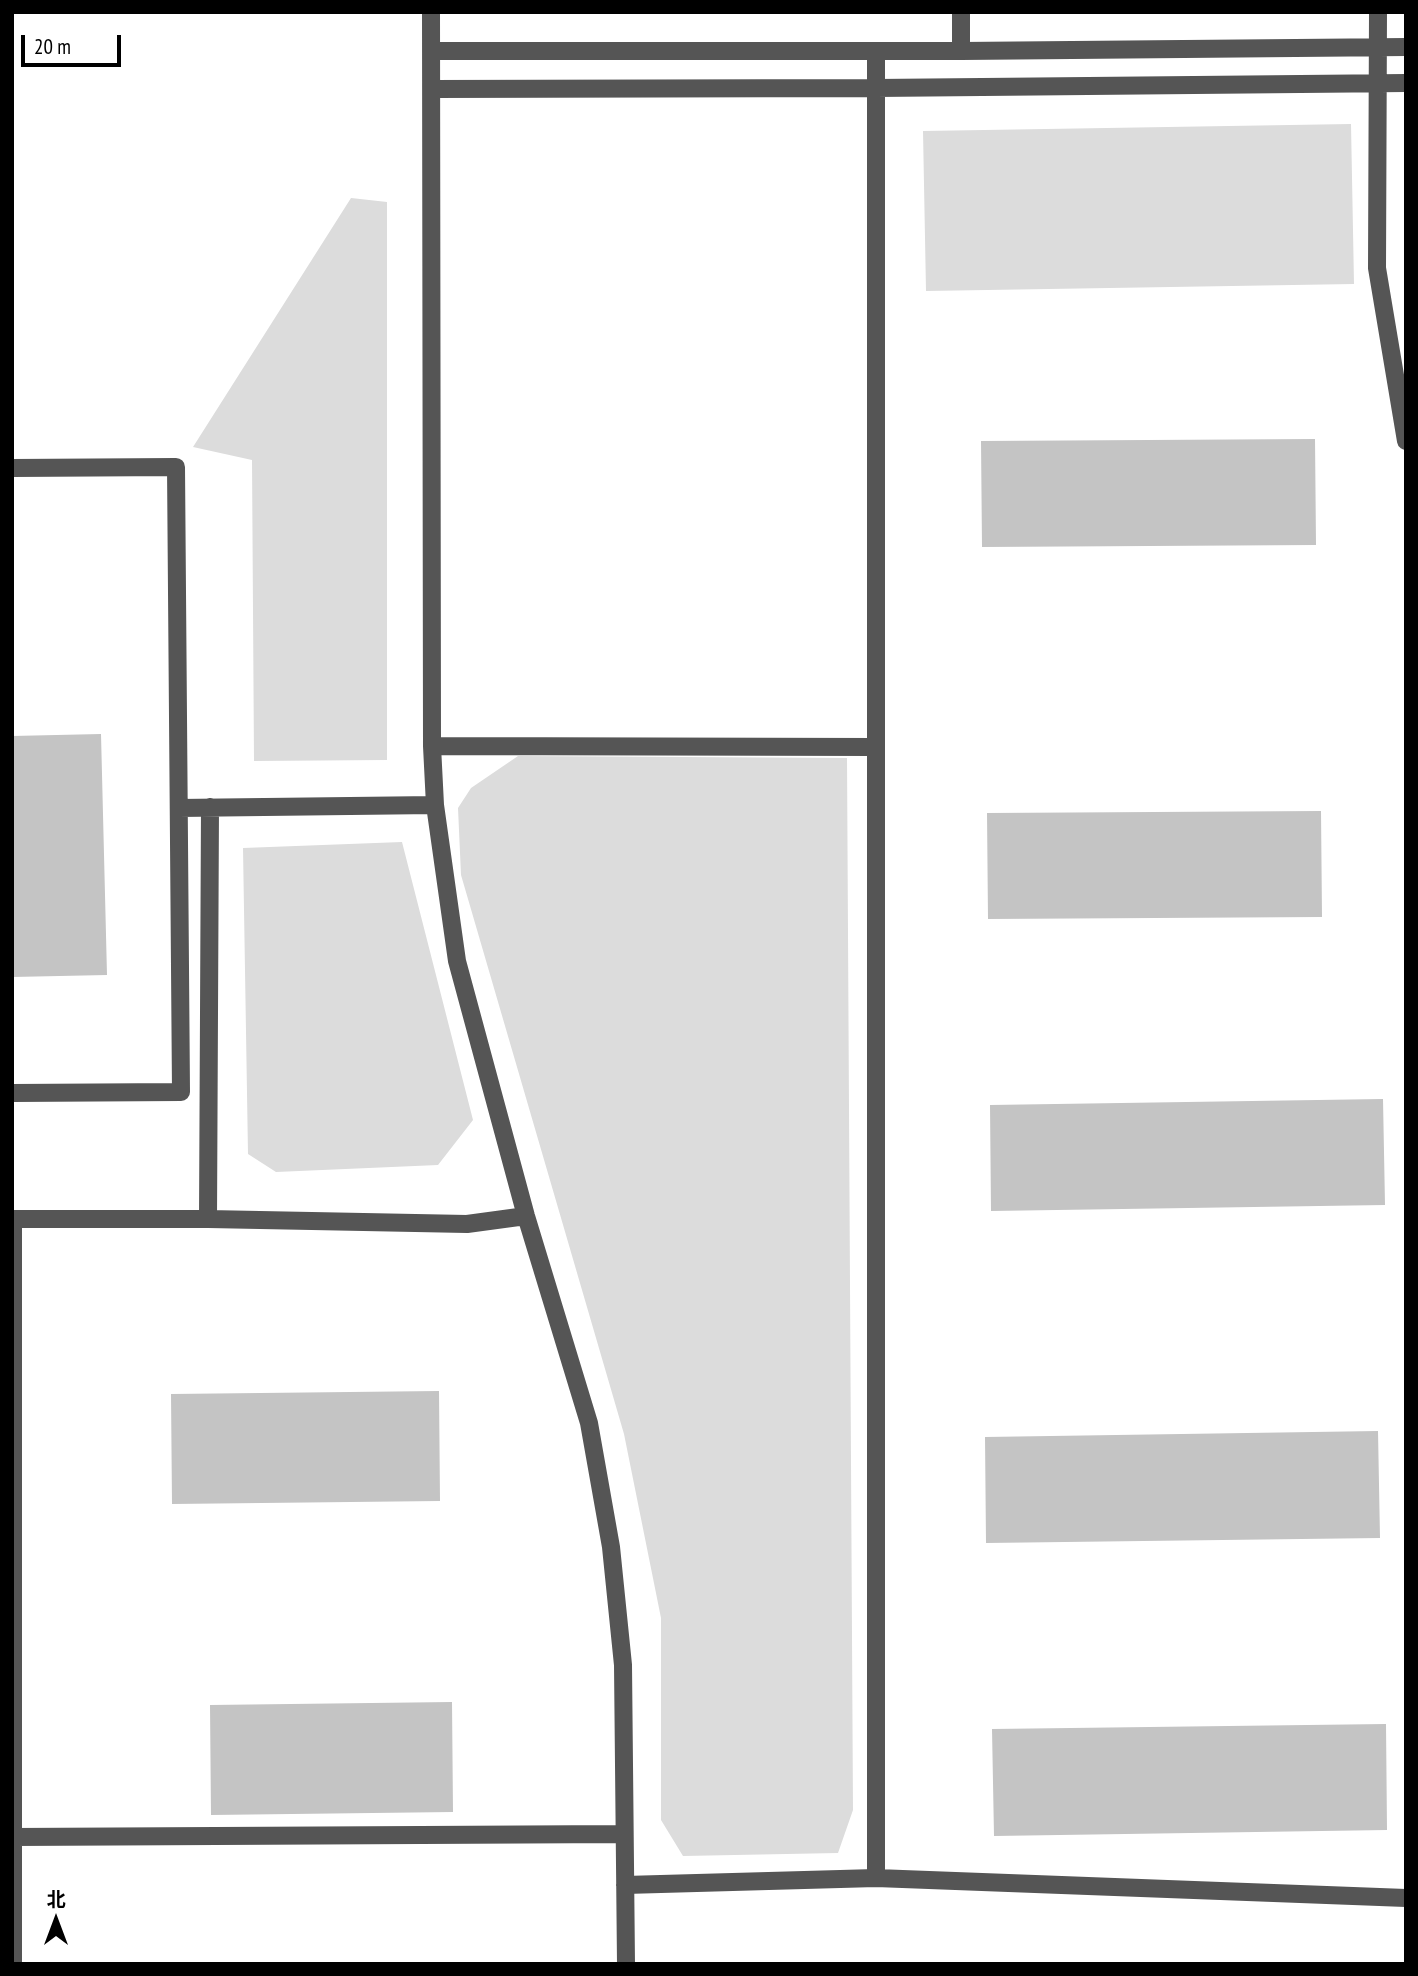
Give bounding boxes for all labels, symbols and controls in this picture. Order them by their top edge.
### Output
scale bar [24,21,124,65]
text: 20 m [34,33,71,60]
north arrow [21,1885,91,1955]
text: 北 [46,1887,66,1911]

